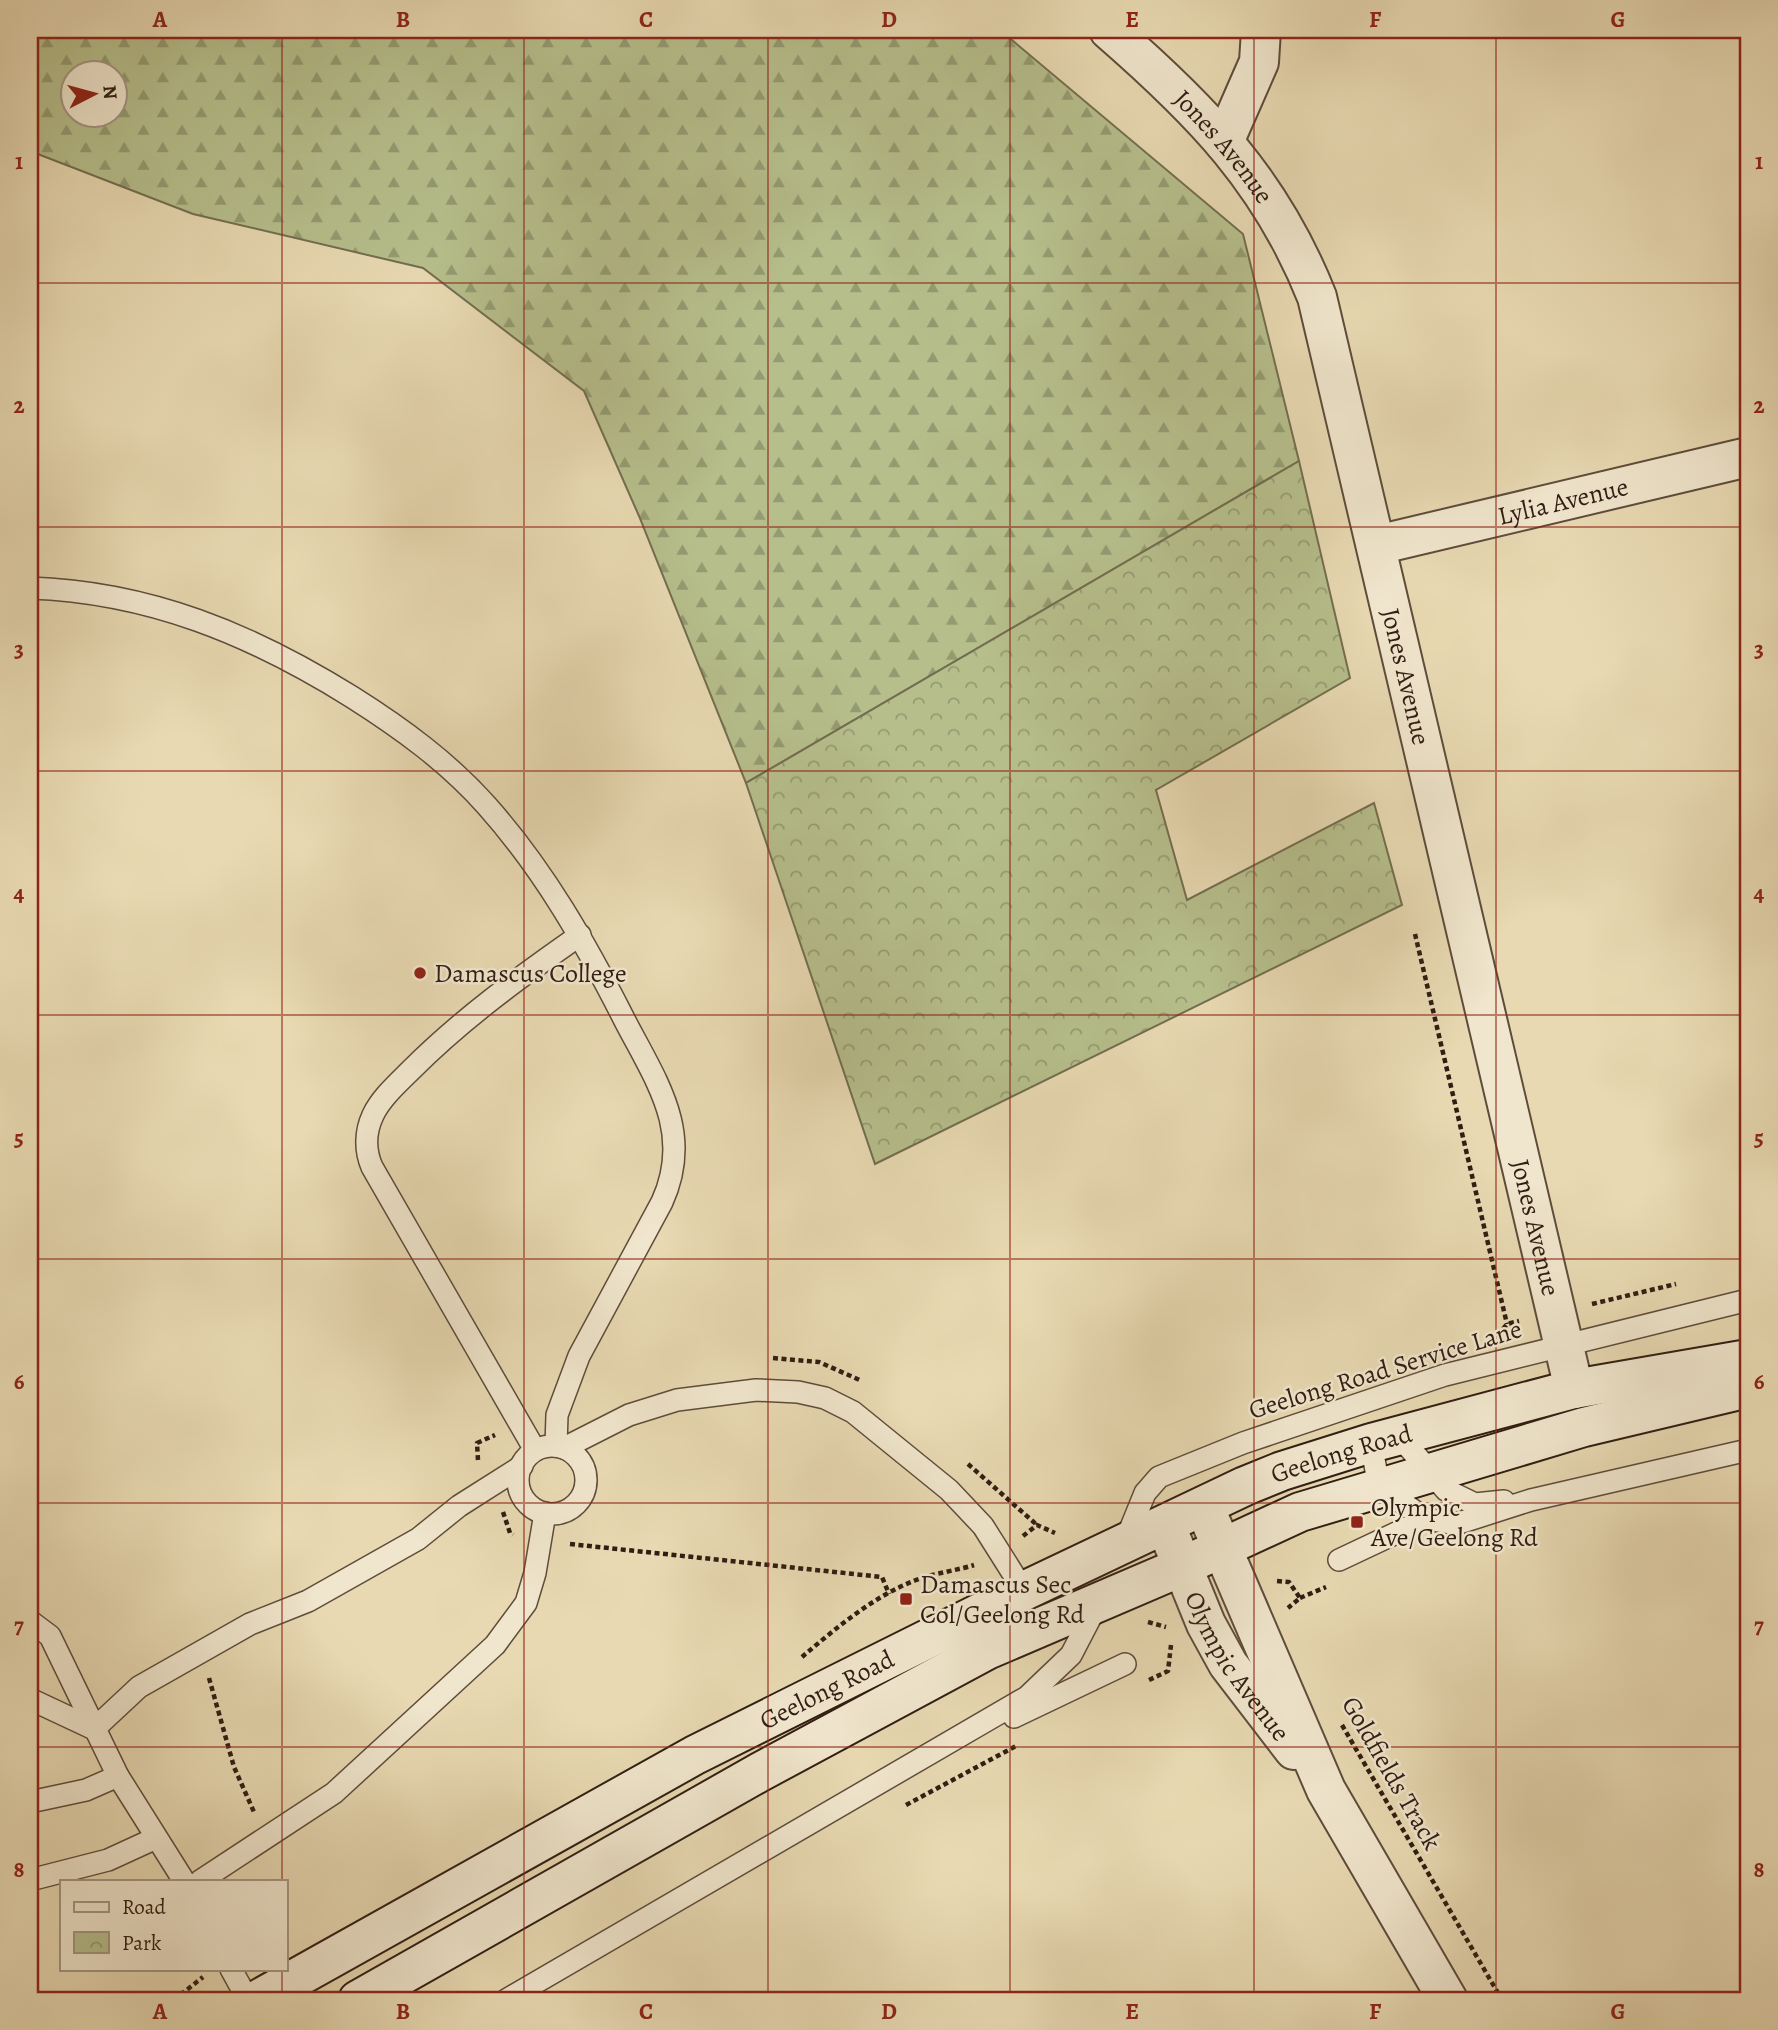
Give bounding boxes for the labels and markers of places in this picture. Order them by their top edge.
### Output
place label: Damascus College [434,956,627,991]
marker: Damascus College [412,965,428,981]
place label: Olympic Ave/Geelong Rd [1370,1490,1538,1555]
marker: Olympic Ave/Geelong Rd [1349,1514,1365,1530]
place label: Damascus Sec Col/Geelong Rd [920,1567,1085,1632]
marker: Damascus Sec Col/Geelong Rd [898,1591,914,1607]

